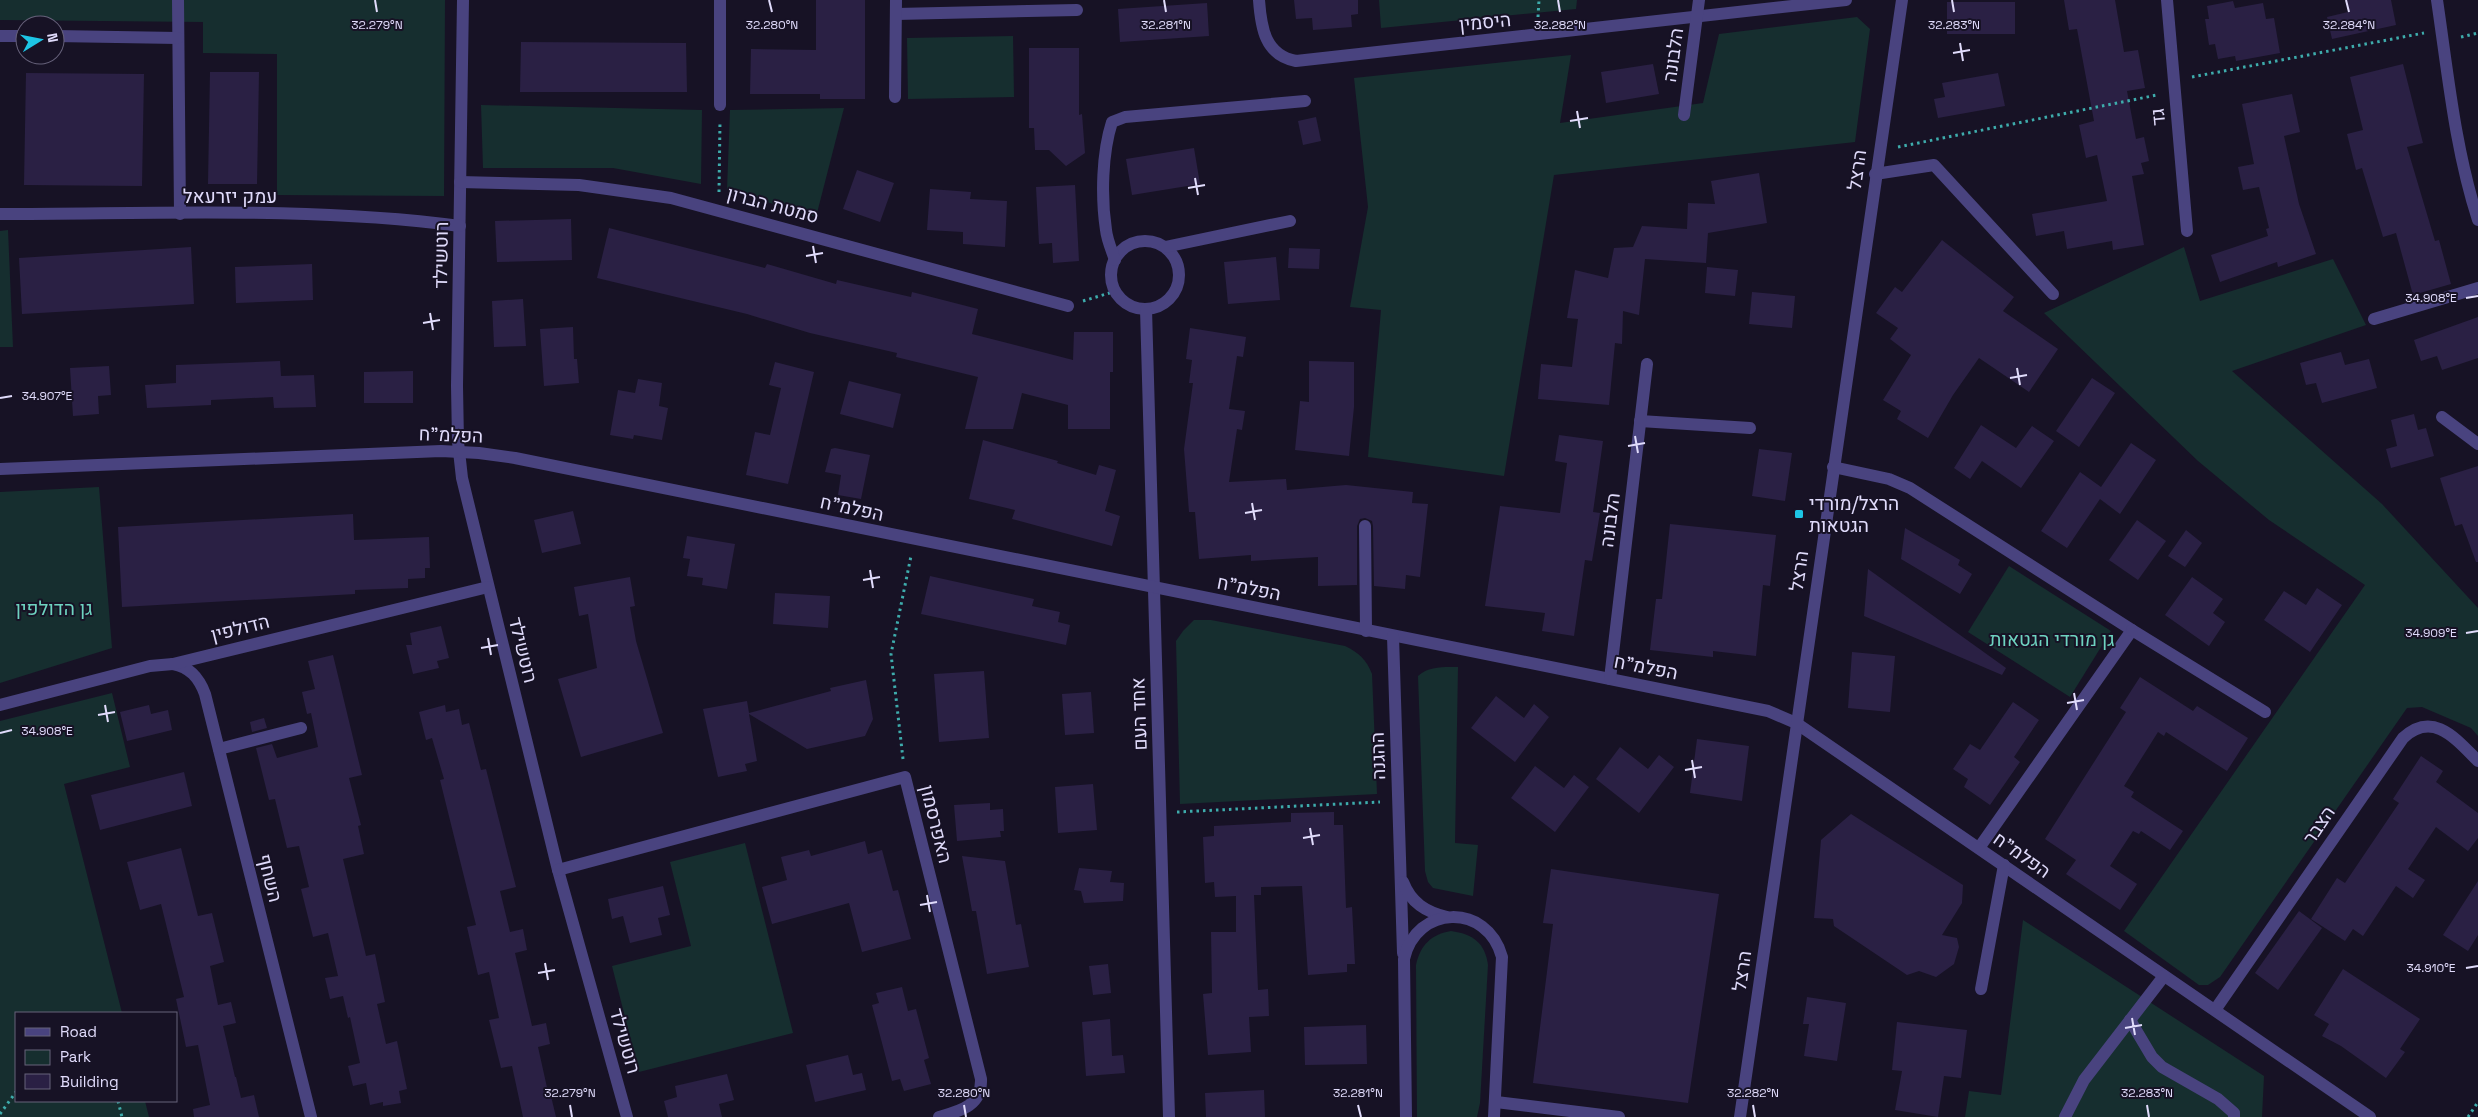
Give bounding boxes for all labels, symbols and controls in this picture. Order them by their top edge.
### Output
street label: היסמין [1458,7,1512,37]
north arrow [15,15,65,65]
text: 32.279°N [351,17,403,33]
text: 32.280°N [746,17,798,33]
text: 32.281°N [1141,17,1191,33]
text: 32.282°N [1534,17,1586,33]
text: 32.283°N [1928,17,1980,33]
text: 32.284°N [2323,17,2375,33]
street label: הלבונה [1657,26,1689,84]
text: N [43,32,62,44]
street label: גד [2145,107,2171,127]
street label: הרצל [1842,148,1872,192]
street label: סמטת הברון [724,181,822,229]
street label: עמק יזרעאל [183,184,277,209]
street label: רוטשילד [428,221,454,289]
text: 34.908°E [2405,290,2457,306]
text: 34.907°E [22,388,73,404]
street label: הפלמ"ח [418,421,484,449]
street label: הפלמ"ח [818,489,886,527]
street label: הלבונה [1594,491,1626,549]
place label: הרצל/מורדי הגטאות [1809,491,1899,538]
marker: הרצל/מורדי הגטאות [1793,508,1805,520]
street label: הרצל [1784,549,1814,593]
street label: הפלמ"ח [1215,570,1283,606]
park label: גן הדולפין [15,596,93,621]
street label: הדולפין [208,609,272,647]
street label: רוטשילד [503,614,543,686]
text: 34.909°E [2405,625,2457,641]
park label: גן מורדי הגטאות [1989,627,2115,652]
street label: הפלמ"ח [1612,649,1680,685]
street label: אחד העם [1125,677,1153,751]
text: 34.908°E [21,723,73,739]
street label: ההגנה [1365,732,1391,780]
street label: האפרסמון [914,782,958,866]
street label: הצבר [2297,801,2341,849]
street label: הפלמ"ח [1988,826,2056,884]
street label: השחף [252,851,288,905]
street label: הרצל [1727,949,1757,993]
text: 34.910°E [2406,960,2456,976]
street label: רוטשילד [604,1005,646,1077]
legend [15,1012,178,1102]
text: Road [60,1022,97,1041]
text: Park [60,1047,91,1066]
text: Building [60,1072,119,1091]
text: 32.279°N [544,1085,596,1101]
text: 32.280°N [938,1085,990,1101]
text: 32.281°N [1333,1085,1383,1101]
text: 32.282°N [1727,1085,1779,1101]
text: 32.283°N [2121,1085,2173,1101]

